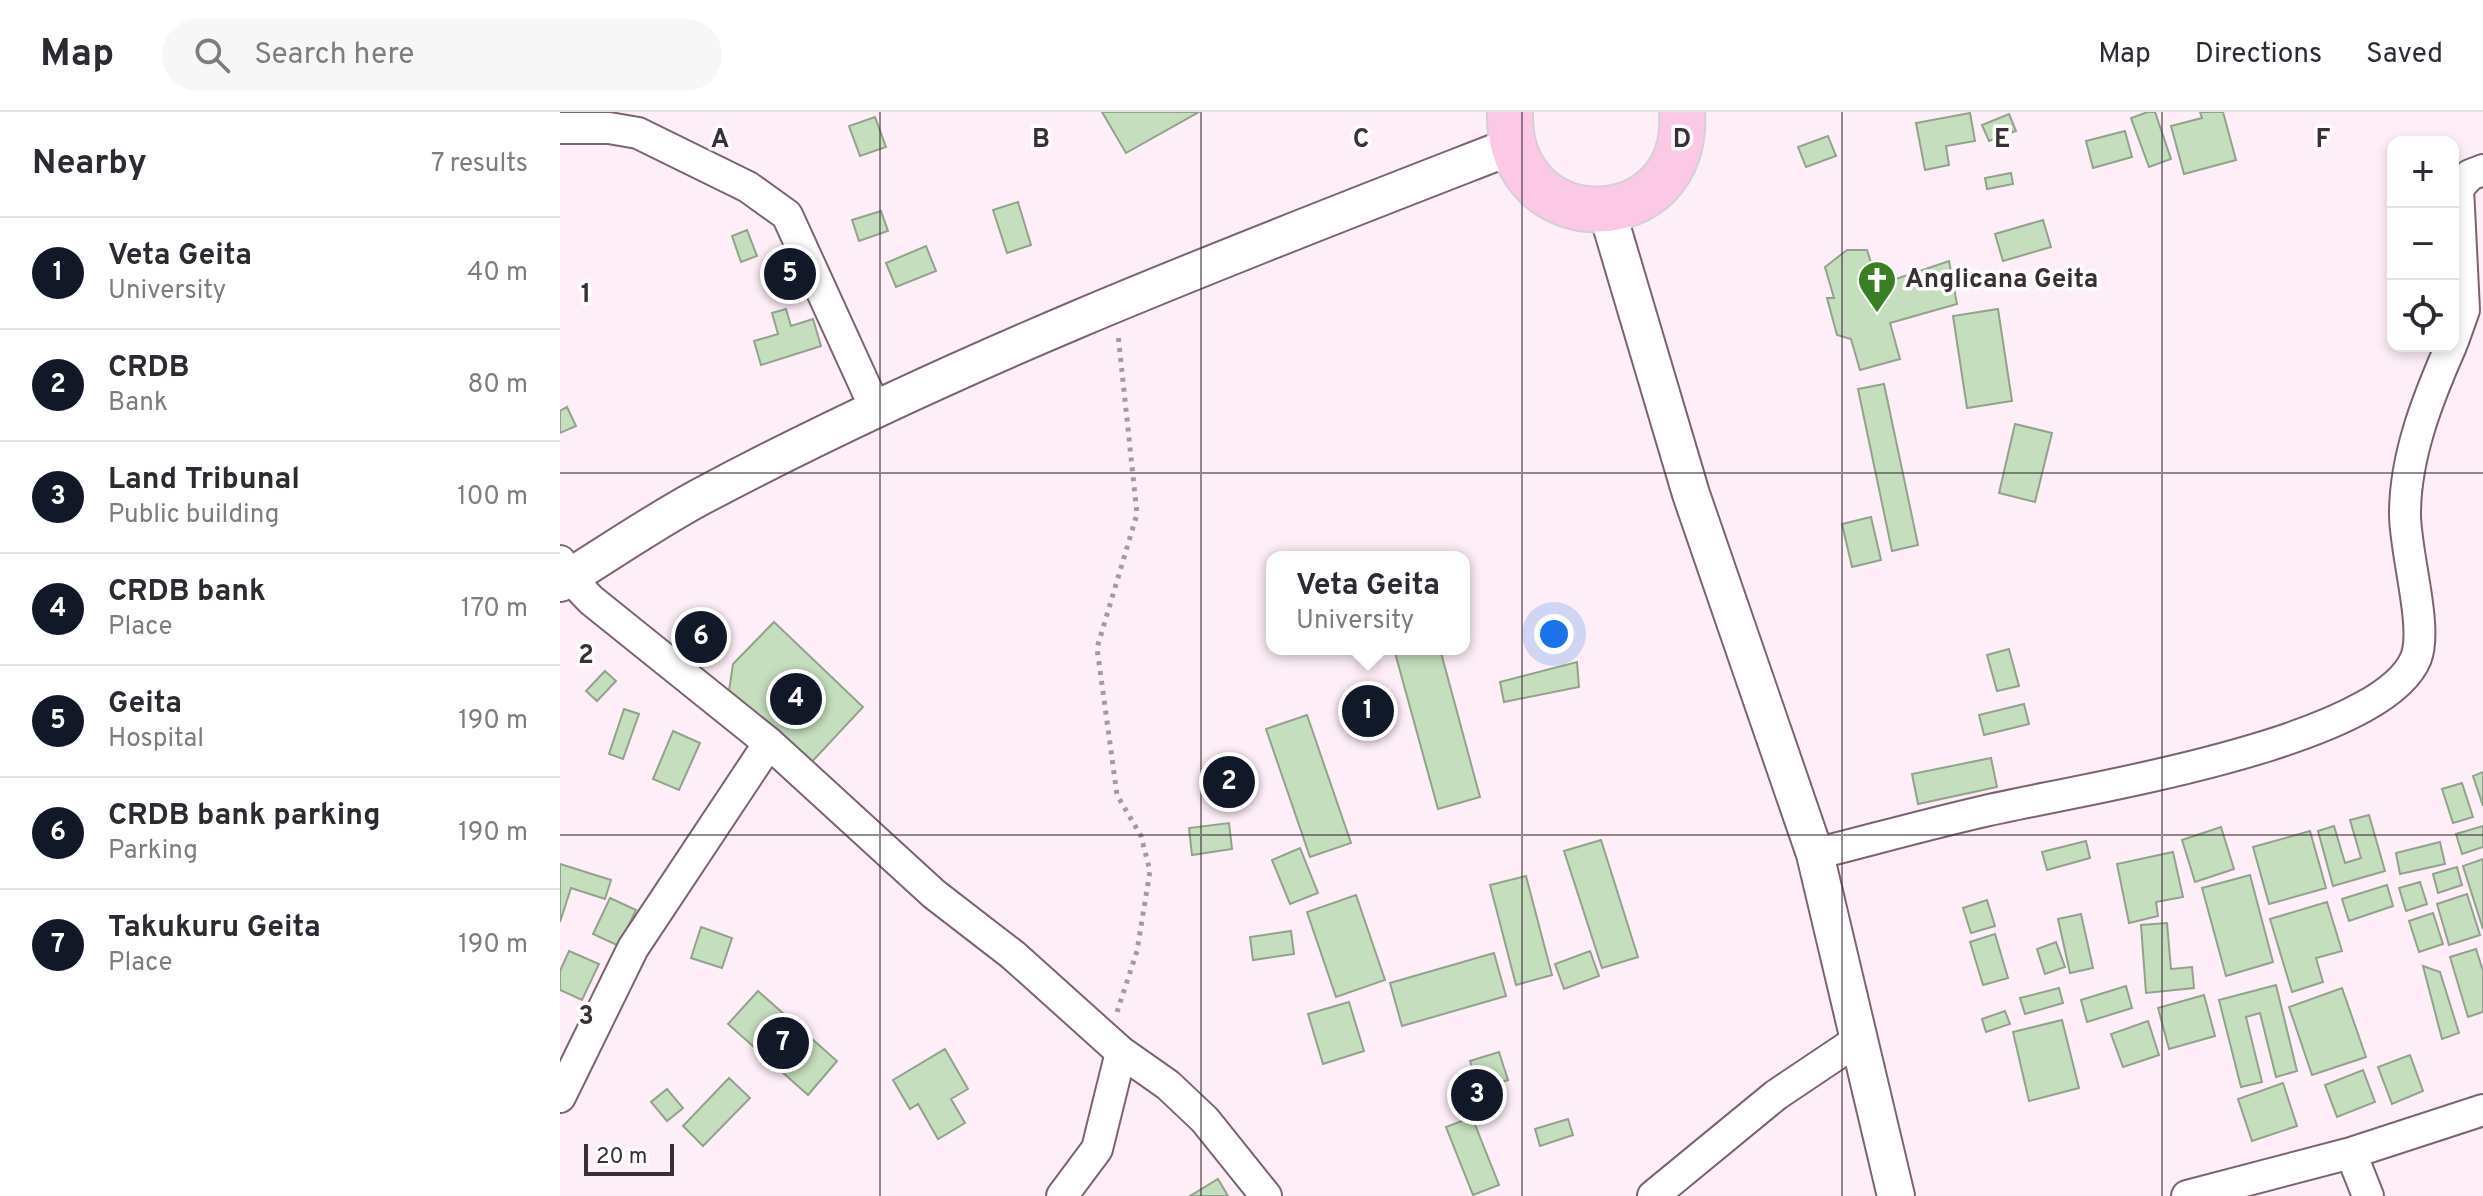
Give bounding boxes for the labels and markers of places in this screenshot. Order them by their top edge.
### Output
pin: 5 [764,244,816,304]
church icon: Anglicana Geita [1856,259,1898,314]
place label: Anglicana Geita [1905,264,2098,297]
pin: 6 [675,607,727,667]
pin: 4 [770,669,822,729]
pin: 1 [1342,681,1394,741]
pin: 2 [1203,752,1255,812]
pin: 7 [757,1013,809,1073]
pin: 3 [1451,1065,1503,1125]

